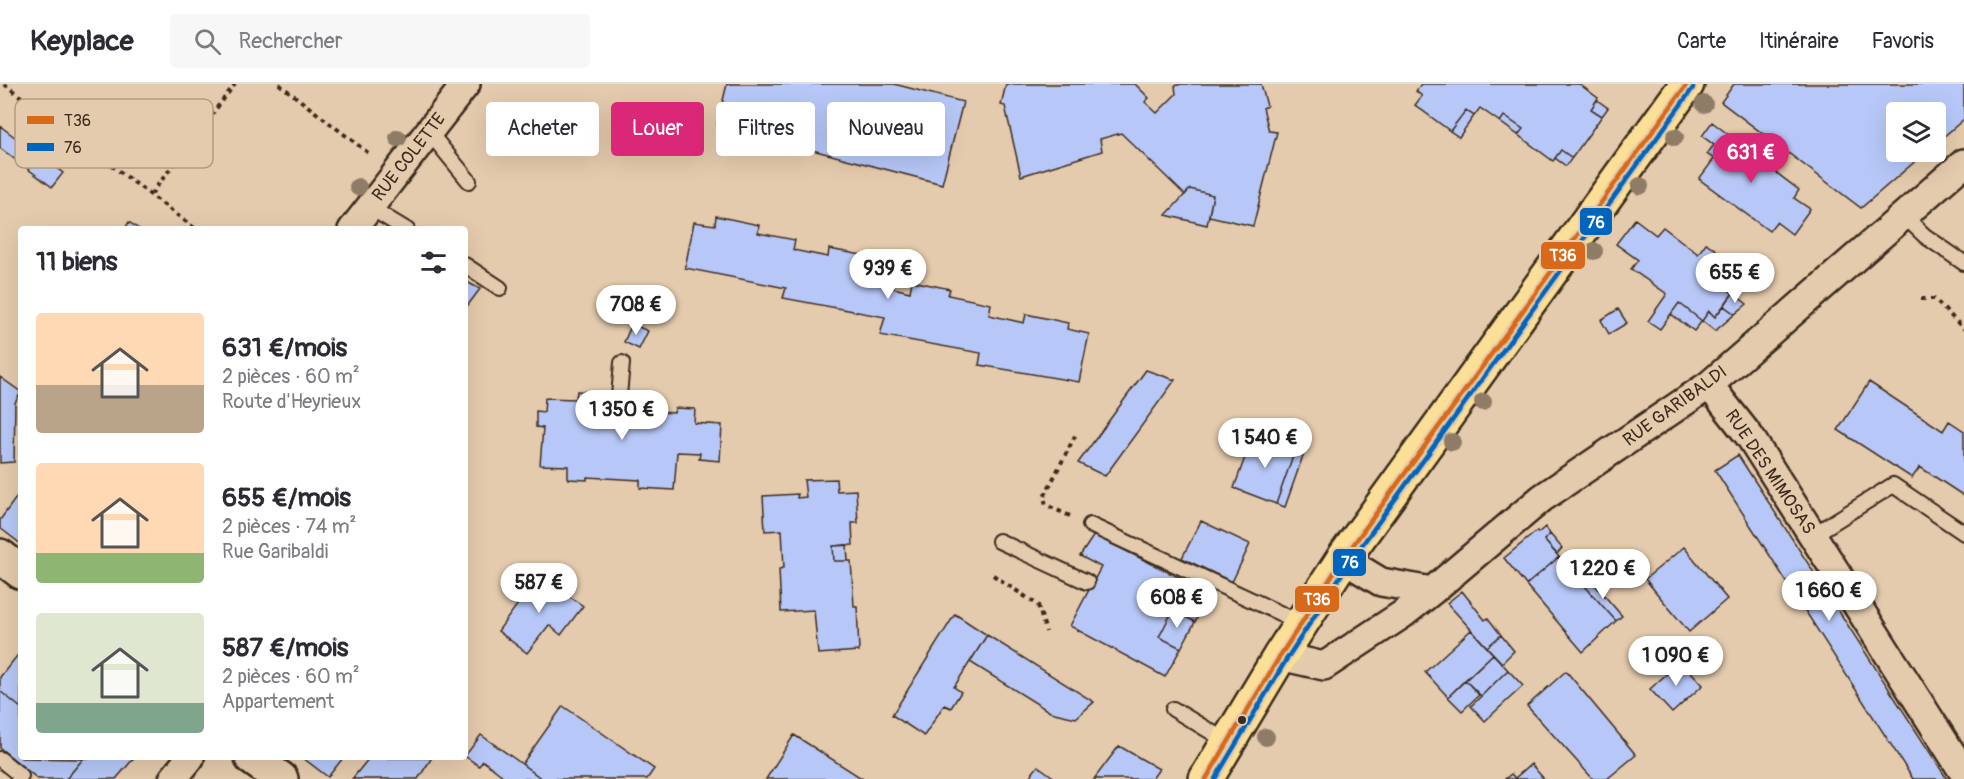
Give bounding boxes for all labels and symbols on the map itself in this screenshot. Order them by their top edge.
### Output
legend [15,99,213,168]
street label: RUE COLETTE [367,108,451,206]
text: T36 [64,111,91,131]
pin: 631 € [1709,133,1793,184]
text: 76 [64,138,82,158]
line badge: 76 [1579,207,1613,236]
text: 76 [1587,213,1605,233]
line badge: T36 [1540,241,1586,270]
text: T36 [1548,246,1577,266]
pin: 939 € [846,249,930,300]
pin: 655 € [1693,253,1777,304]
pin: 708 € [594,285,678,336]
street label: RUE GARIBALDI [1618,361,1732,451]
pin: 1 350 € [567,390,677,441]
street label: RUE DES MIMOSAS [1720,405,1820,539]
pin: 1 540 € [1210,418,1320,469]
line badge: 76 [1332,548,1367,577]
pin: 1 220 € [1548,549,1658,600]
text: 76 [1341,553,1359,573]
pin: 587 € [497,563,581,614]
pin: 1 660 € [1774,571,1884,622]
pin: 608 € [1135,578,1219,629]
line badge: T36 [1294,585,1340,613]
text: T36 [1302,590,1331,610]
pin: 1 090 € [1621,636,1731,687]
unlabelled marker [1236,714,1248,726]

